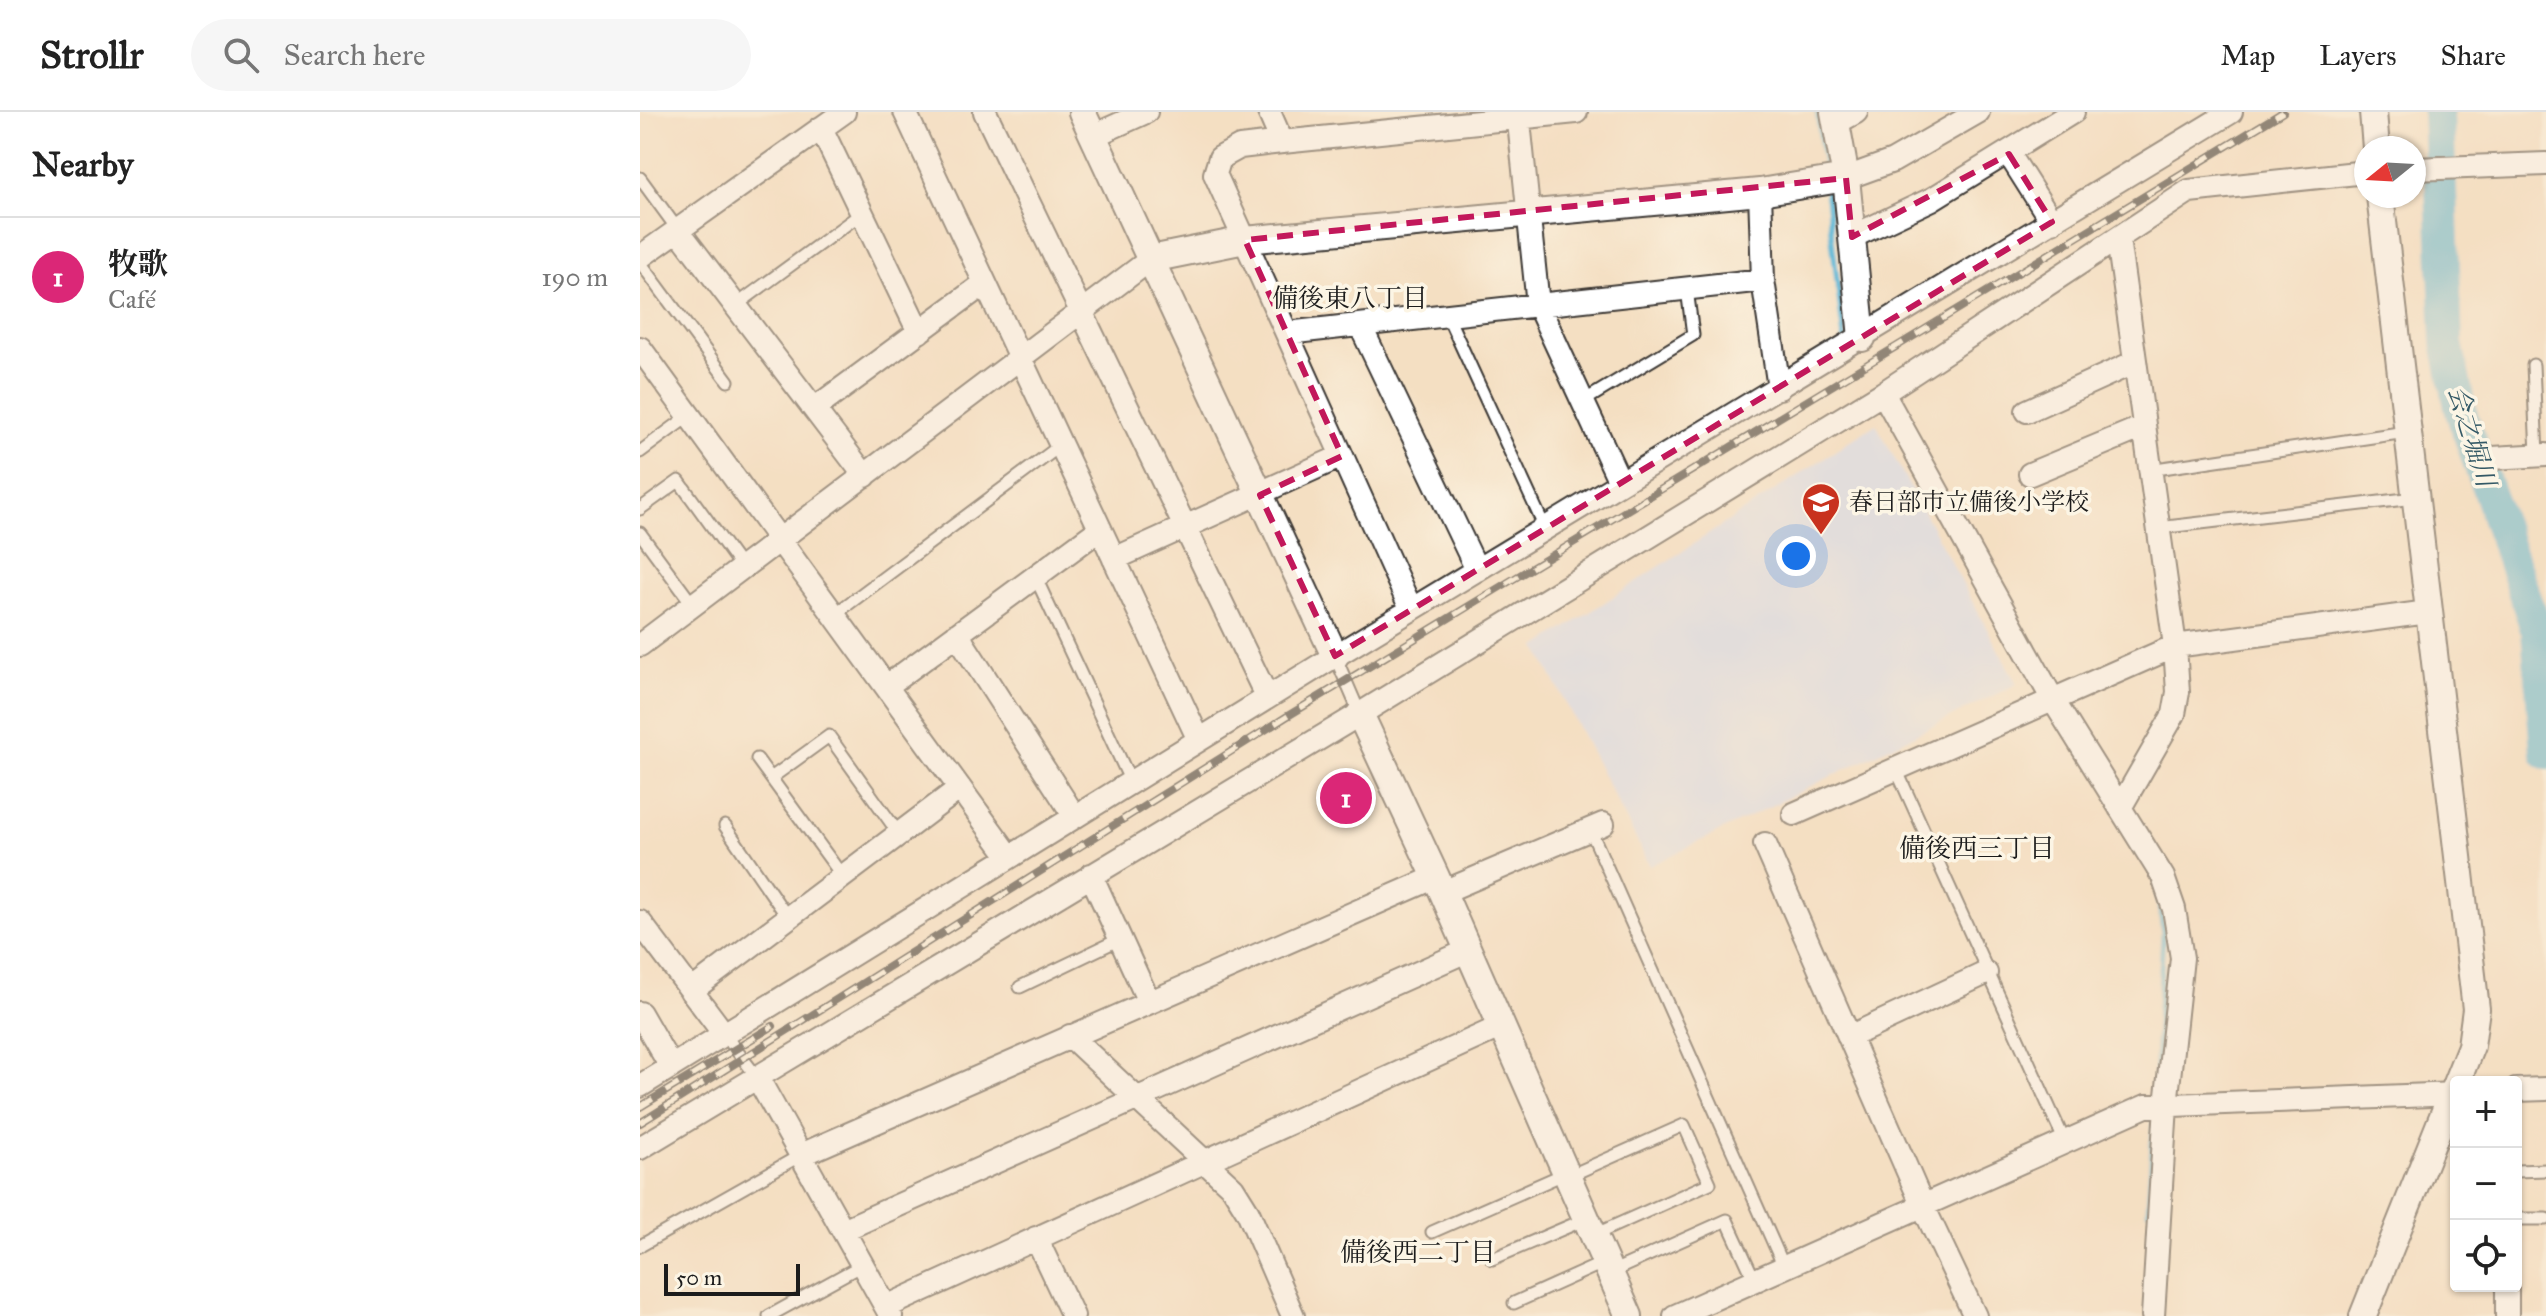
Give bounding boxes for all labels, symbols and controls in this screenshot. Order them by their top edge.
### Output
search box [191,19,751,91]
text: Strollr [40,32,143,78]
icon: search [219,33,263,77]
text: Search here [283,37,425,73]
text: Map [2220,38,2275,73]
text: Layers [2319,38,2397,73]
text: Share [2441,38,2506,73]
north arrow [2354,136,2426,208]
text: Nearby [32,144,134,185]
text: 牧歌 [108,246,168,282]
text: 1 [53,261,63,293]
text: 190 m [541,261,608,293]
district label: 備後東八丁目 [1272,282,1428,314]
text: Café [108,283,156,315]
water label: 会之堀川 [2441,382,2503,493]
school or university icon: 春日部市立備後小学校 [1800,481,1842,536]
place label: 春日部市立備後小学校 [1849,487,2089,517]
your location [1776,536,1816,576]
pin: 1 [1320,768,1372,828]
district label: 備後西三丁目 [1899,832,2055,864]
map controls [2450,1076,2522,1292]
button: + [2450,1076,2522,1148]
button: − [2450,1148,2522,1220]
button: locate [2450,1220,2522,1292]
district label: 備後西二丁目 [1340,1236,1496,1268]
scale bar [664,1260,800,1296]
text: 50 m [676,1264,722,1291]

